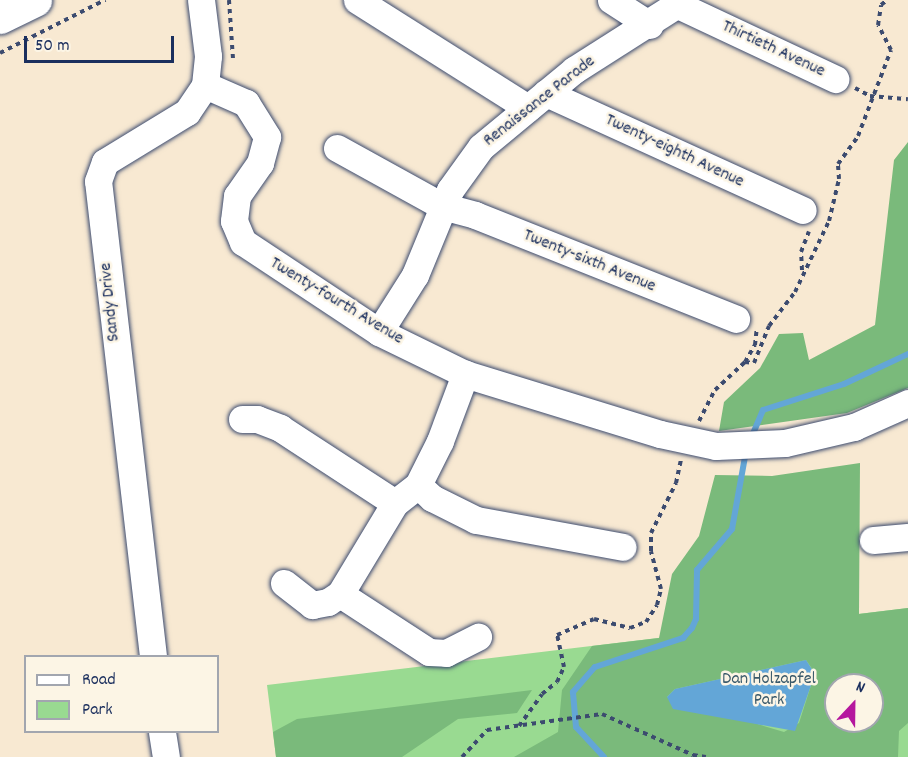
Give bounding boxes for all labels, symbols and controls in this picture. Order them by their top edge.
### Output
street label: Thirtieth Avenue [718,17,828,83]
scale bar [27,24,177,62]
text: 50 m [35,34,70,59]
street label: Renaissance Parade [480,52,600,152]
street label: Twenty-eighth Avenue [601,110,747,194]
street label: Twenty-sixth Avenue [520,226,658,298]
street label: Twenty-fourth Avenue [265,254,407,350]
street label: Sandy Drive [96,261,126,343]
legend [24,655,219,733]
text: Road [82,668,116,693]
park label: Dan Holzapfel Park [722,670,816,712]
north arrow [824,673,884,733]
text: N [852,676,868,700]
text: Park [82,698,113,723]

